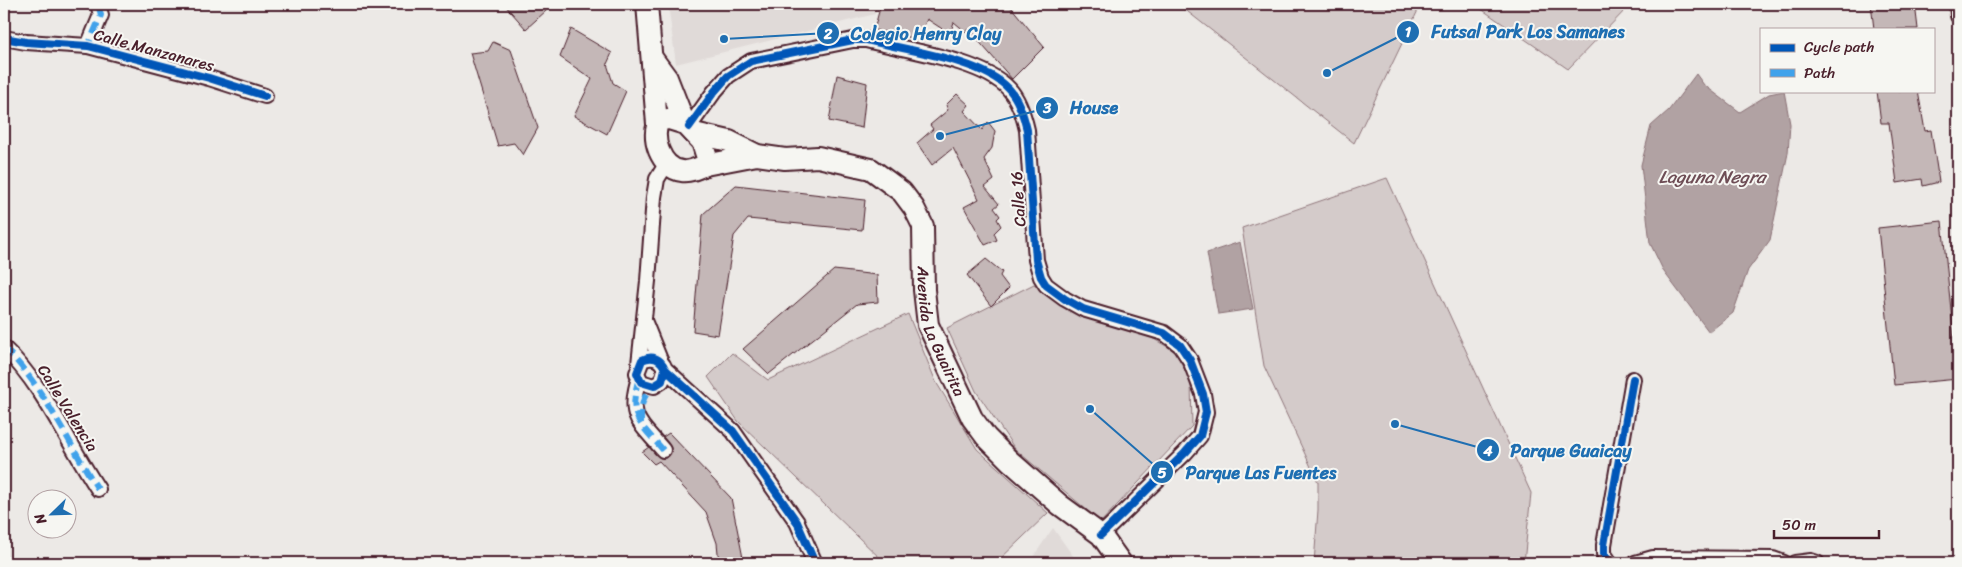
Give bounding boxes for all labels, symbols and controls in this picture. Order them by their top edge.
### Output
callout: Futsal Park Los Samanes [1396,15,1636,48]
text: Futsal Park Los Samanes [1430,16,1625,48]
callout: Colegio Henry Clay [816,17,1011,50]
text: Colegio Henry Clay [850,18,1002,50]
text: 1 [1405,19,1412,45]
street label: Calle Manzanares [90,20,218,80]
text: 2 [823,21,833,47]
legend [1760,28,1934,92]
text: Cycle path [1804,34,1875,60]
text: Path [1804,60,1835,86]
callout: House [1035,91,1128,124]
text: House [1069,92,1119,124]
text: 3 [1042,95,1052,121]
water label: Laguna Negra [1659,161,1767,193]
street label: Calle 16 [1002,170,1034,228]
street label: Avenida La Guairita [909,265,974,401]
street label: Calle Valencia [29,358,107,458]
callout: Parque Guaicay [1476,434,1642,467]
text: Parque Guaicay [1510,435,1632,467]
text: 4 [1482,438,1493,464]
callout: Parque Las Fuentes [1150,456,1347,489]
text: Parque Las Fuentes [1186,457,1337,489]
text: 5 [1157,460,1167,486]
north arrow [28,490,78,540]
scale bar [1774,507,1880,539]
text: N [27,509,54,529]
text: 50 m [1782,512,1817,538]

